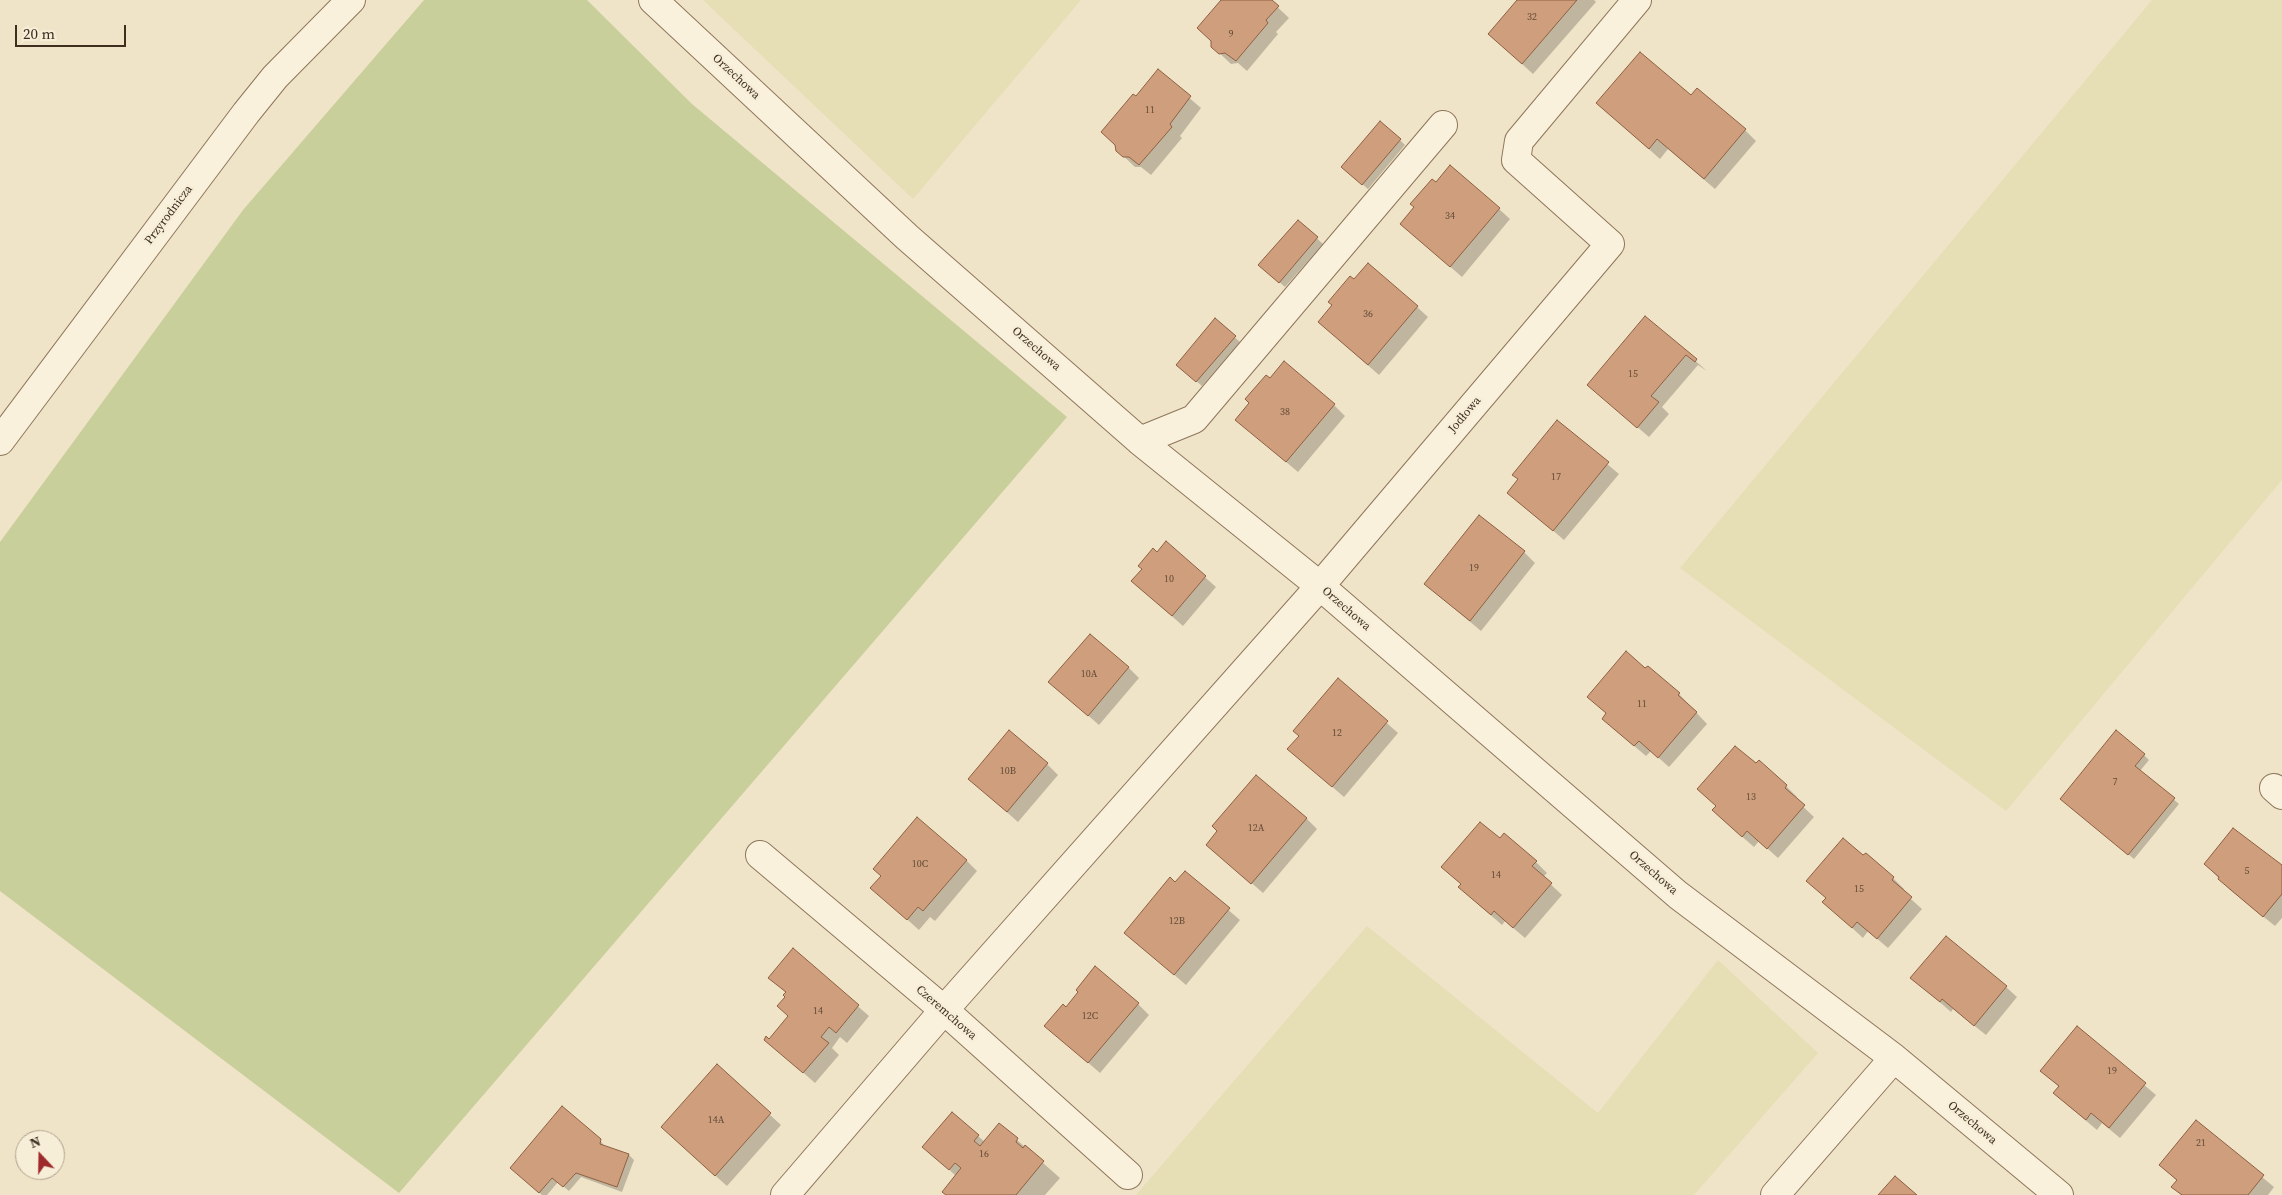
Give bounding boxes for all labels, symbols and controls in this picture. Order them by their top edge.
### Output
house number: 32 [1527,11,1537,23]
scale bar [18,15,129,47]
text: 20 m [23,23,55,44]
house number: 9 [1229,28,1233,40]
street label: Orzechowa [709,51,763,103]
house number: 11 [1145,104,1155,116]
street label: Przyrodnicza [142,183,196,247]
house number: 34 [1445,210,1455,222]
house number: 36 [1363,308,1373,320]
street label: Orzechowa [1009,324,1063,374]
house number: 15 [1628,368,1638,380]
street label: Jodłowa [1446,394,1484,436]
house number: 38 [1280,406,1290,418]
house number: 17 [1551,471,1561,483]
house number: 19 [1469,562,1479,574]
house number: 10 [1164,573,1174,585]
street label: Orzechowa [1319,584,1373,634]
house number: 10A [1081,668,1097,680]
house number: 11 [1637,698,1647,710]
house number: 12 [1332,727,1342,739]
house number: 10B [1000,765,1016,777]
house number: 7 [2113,776,2117,788]
house number: 13 [1746,791,1756,803]
house number: 12A [1248,822,1264,834]
street label: Orzechowa [1626,848,1680,898]
house number: 10C [912,858,928,870]
house number: 5 [2245,865,2249,877]
house number: 14 [1491,869,1501,881]
house number: 15 [1854,883,1864,895]
house number: 12B [1169,915,1185,927]
street label: Czeremchowa [913,983,979,1043]
house number: 14 [813,1005,823,1017]
house number: 12C [1082,1010,1098,1022]
house number: 19 [2107,1065,2117,1077]
street label: Orzechowa [1944,1098,2000,1148]
house number: 14A [708,1114,724,1126]
north arrow [15,1130,65,1180]
text: N [27,1131,43,1153]
house number: 21 [2196,1137,2206,1149]
house number: 16 [979,1148,989,1160]

